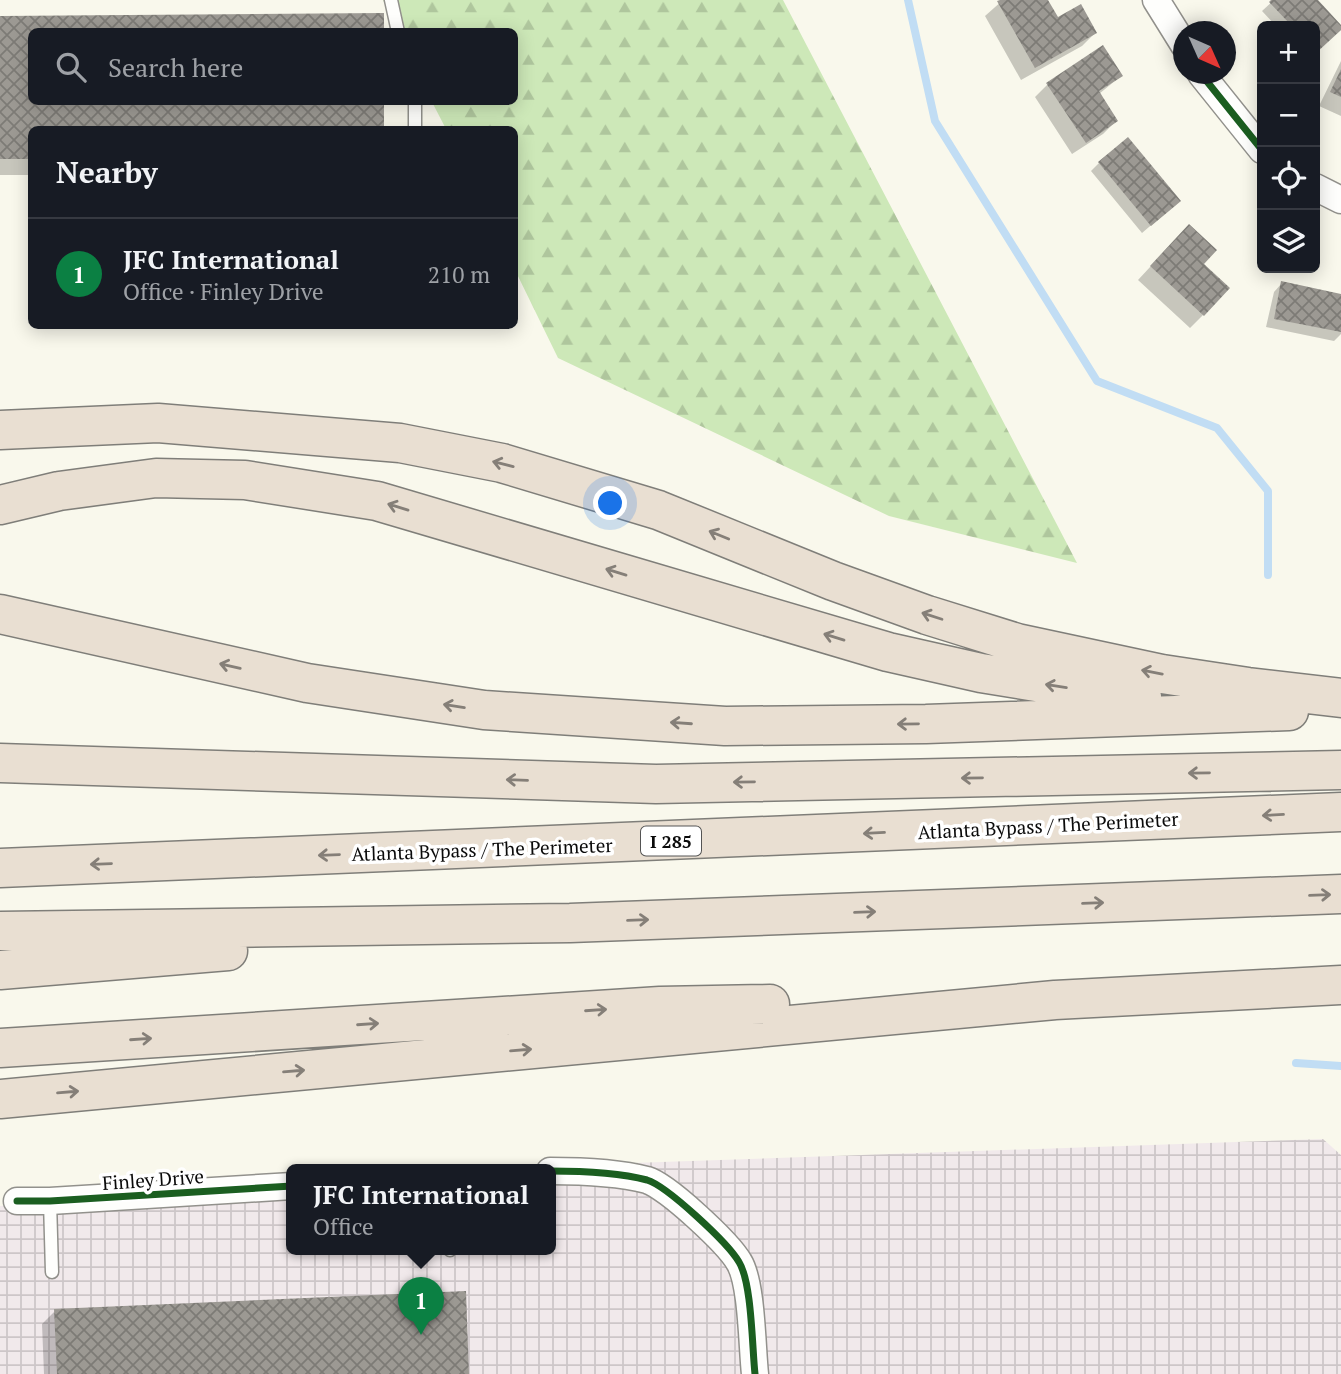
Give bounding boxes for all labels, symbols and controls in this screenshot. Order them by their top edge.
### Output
north arrow [1173,21,1236,84]
map controls [1257,21,1320,273]
button: + [1257,21,1320,84]
search box [28,28,518,105]
icon: search [52,48,90,86]
text: Search here [108,50,243,84]
button: − [1257,84,1320,147]
button: locate [1257,147,1320,210]
text: Nearby [56,152,158,192]
button: layers [1257,210,1320,273]
text: JFC International [123,242,339,276]
text: 1 [73,259,86,290]
text: 210 m [428,259,490,290]
text: Office · Finley Drive [123,276,324,307]
one-way arrow [492,457,515,470]
your location [593,486,627,520]
one-way arrow [387,500,409,513]
one-way arrow [709,527,731,540]
one-way arrow [605,564,627,577]
one-way arrow [921,609,943,621]
one-way arrow [823,629,845,642]
one-way arrow [219,658,242,672]
one-way arrow [1141,664,1164,678]
one-way arrow [1045,679,1068,692]
one-way arrow [443,699,466,712]
one-way arrow [670,716,692,729]
one-way arrow [897,717,920,731]
one-way arrow [1188,766,1211,780]
one-way arrow [961,771,984,784]
one-way arrow [506,773,529,786]
one-way arrow [733,775,756,789]
street label: Atlanta Bypass / The Perimeter [917,806,1180,844]
one-way arrow [1262,808,1285,821]
road number: I 285 [641,826,701,856]
one-way arrow [863,826,886,839]
street label: Atlanta Bypass / The Perimeter [351,832,614,866]
one-way arrow [317,848,340,862]
one-way arrow [90,858,113,871]
one-way arrow [1308,888,1331,902]
one-way arrow [1081,897,1104,910]
one-way arrow [854,905,877,918]
one-way arrow [626,914,649,927]
one-way arrow [584,1003,606,1016]
one-way arrow [357,1018,380,1031]
one-way arrow [130,1032,152,1045]
one-way arrow [509,1043,532,1056]
one-way arrow [283,1064,305,1077]
one-way arrow [56,1086,79,1099]
street label: Finley Drive [101,1163,205,1195]
popup [286,1164,556,1255]
text: JFC International [313,1177,529,1211]
text: Office [313,1211,374,1242]
pin: 1 [398,1277,444,1335]

